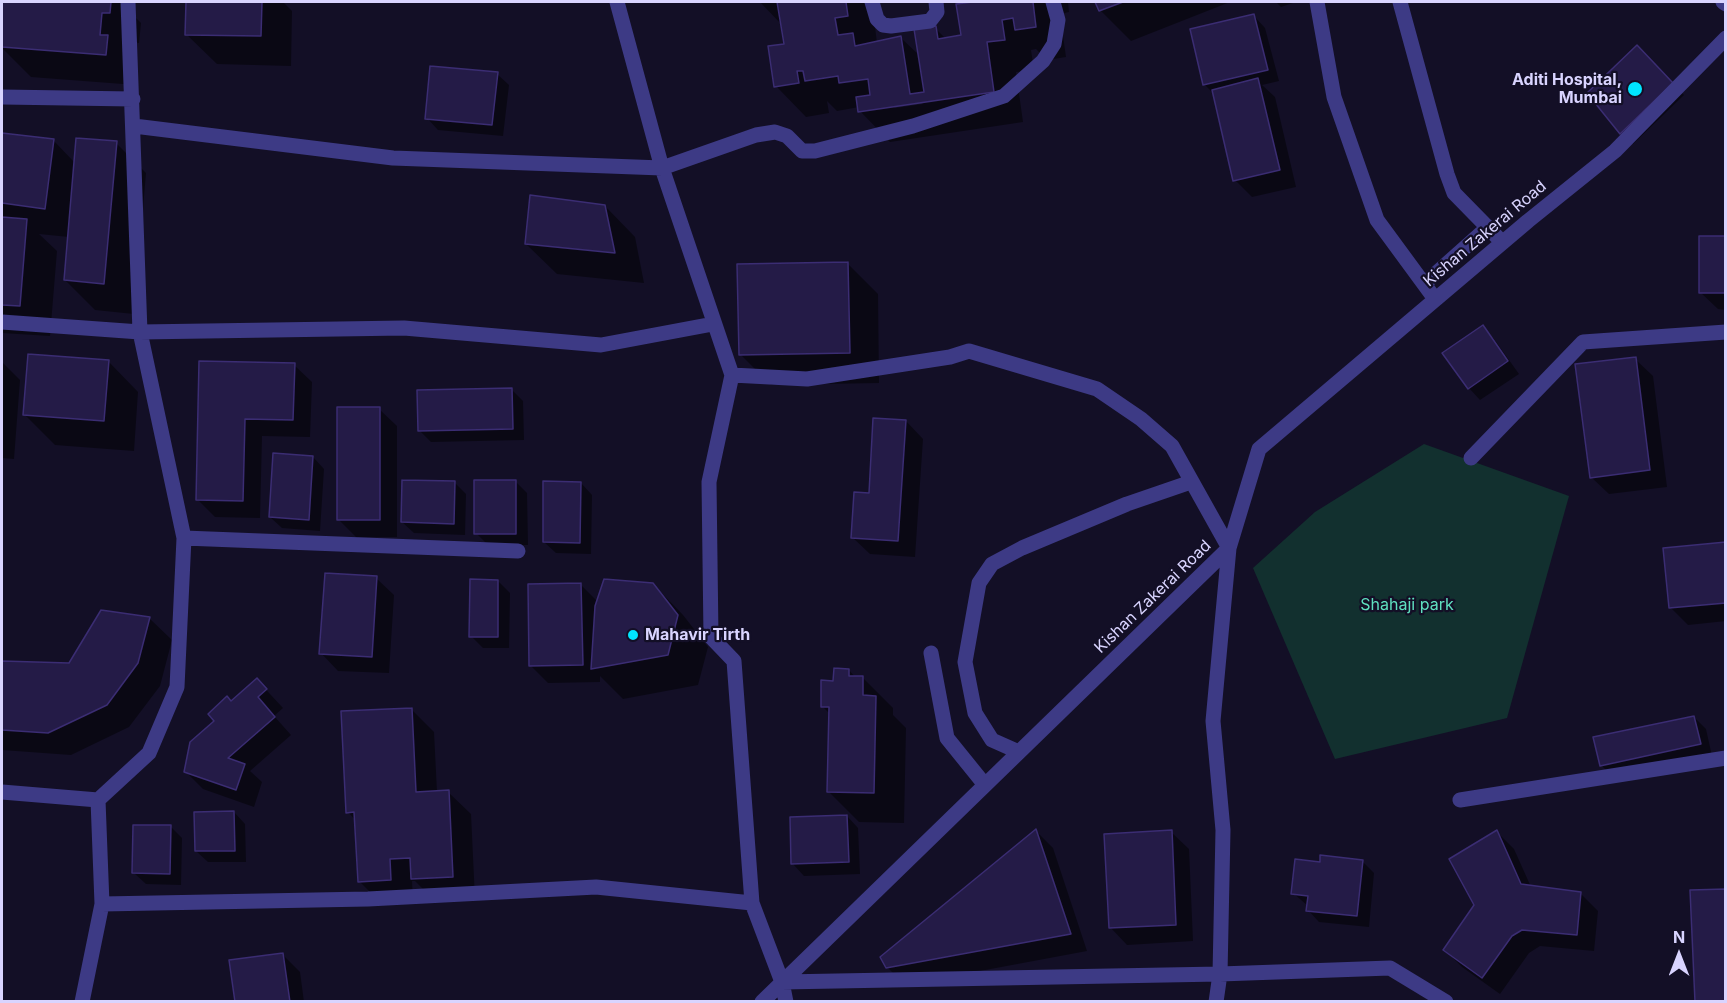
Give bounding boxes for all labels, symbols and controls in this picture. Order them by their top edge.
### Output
place label: Aditi Hospital, Mumbai [1512,70,1622,108]
marker: Aditi Hospital, Mumbai [1626,80,1644,98]
street label: Kishan Zakerai Road [1420,177,1550,291]
street label: Kishan Zakerai Road [1091,536,1215,658]
park label: Shahaji park [1360,595,1454,615]
place label: Mahavir Tirth [645,625,750,645]
marker: Mahavir Tirth [626,628,640,642]
north arrow [1649,925,1709,985]
text: N [1673,927,1685,947]

